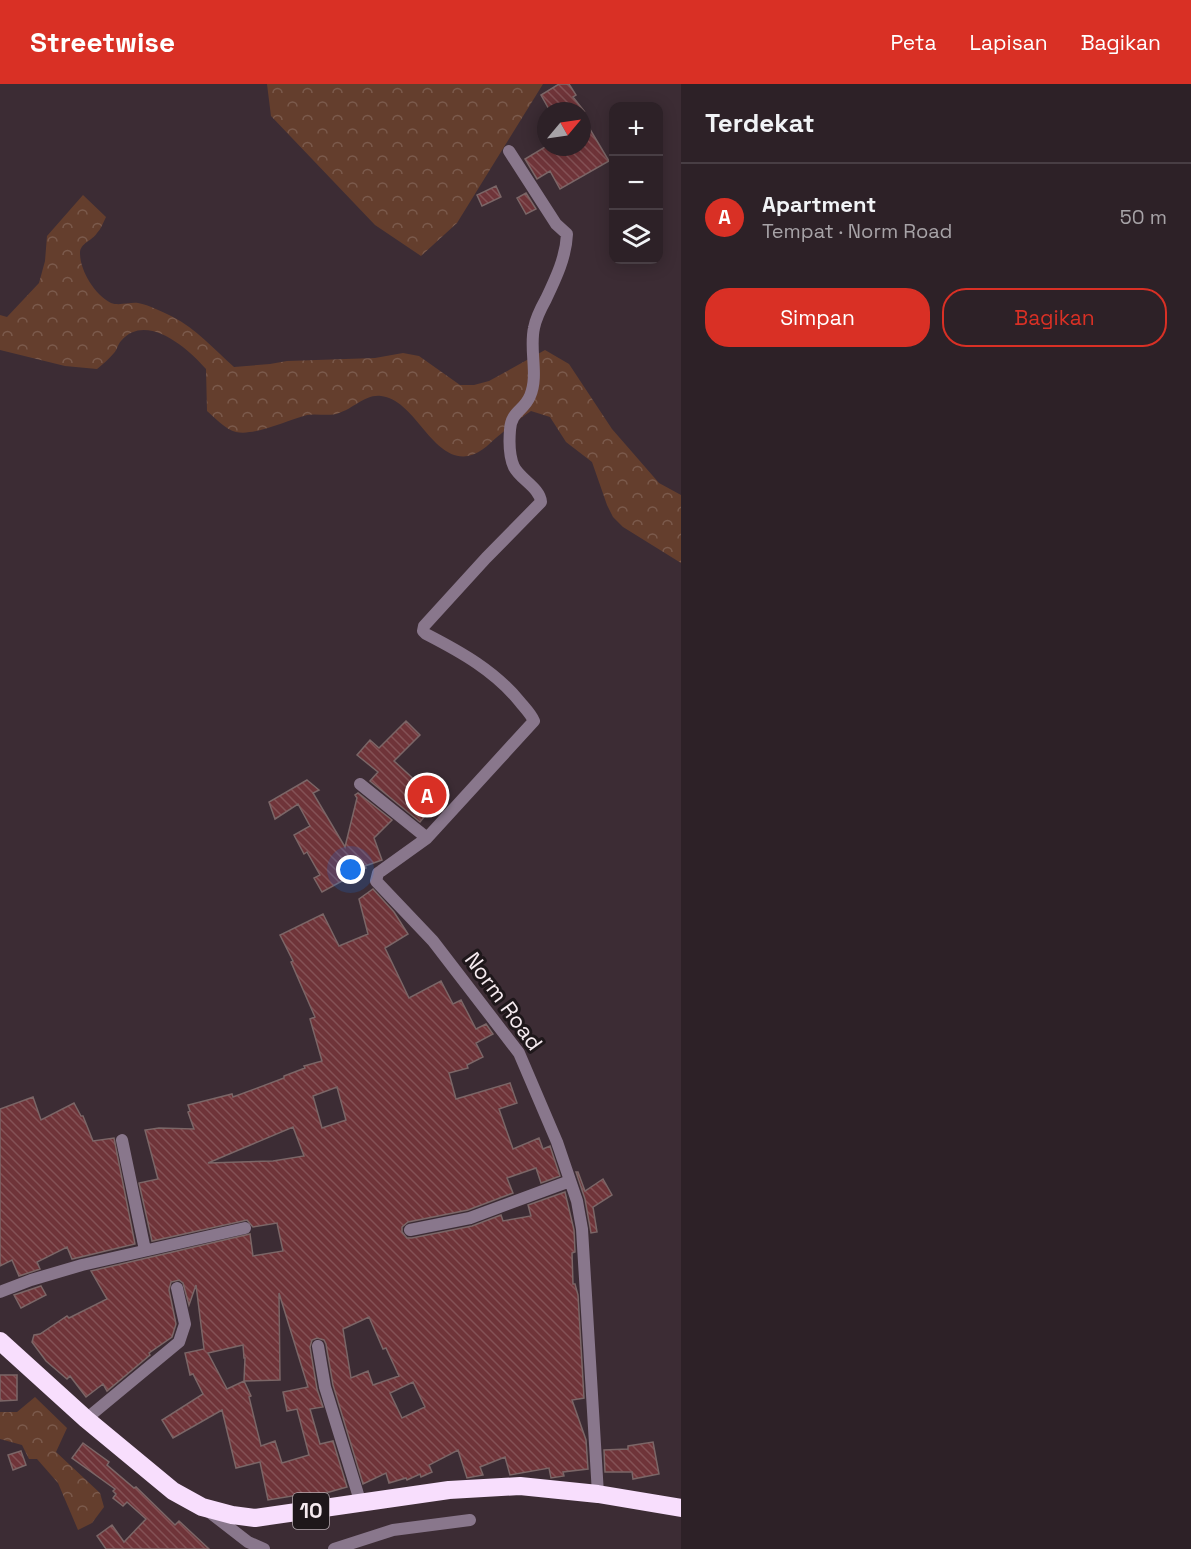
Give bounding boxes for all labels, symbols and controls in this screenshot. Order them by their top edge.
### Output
text: Streetwise [30,24,175,60]
text: Peta [891,29,937,56]
text: Lapisan [970,29,1048,56]
text: Bagikan [1081,29,1161,56]
north arrow [537,102,591,156]
map controls [609,102,663,264]
button: + [609,102,663,156]
text: Terdekat [705,106,815,140]
button: − [609,156,663,210]
text: Apartment [762,190,876,218]
text: A [718,204,731,230]
text: 50 m [1120,204,1167,230]
button: layers [609,210,663,264]
text: Tempat · Norm Road [762,218,952,244]
button: Simpan [705,288,930,347]
button: Bagikan [942,288,1167,347]
pin: A [408,772,446,818]
your location [336,855,365,884]
street label: Norm Road [459,946,549,1056]
road number: 10 [293,1493,329,1529]

